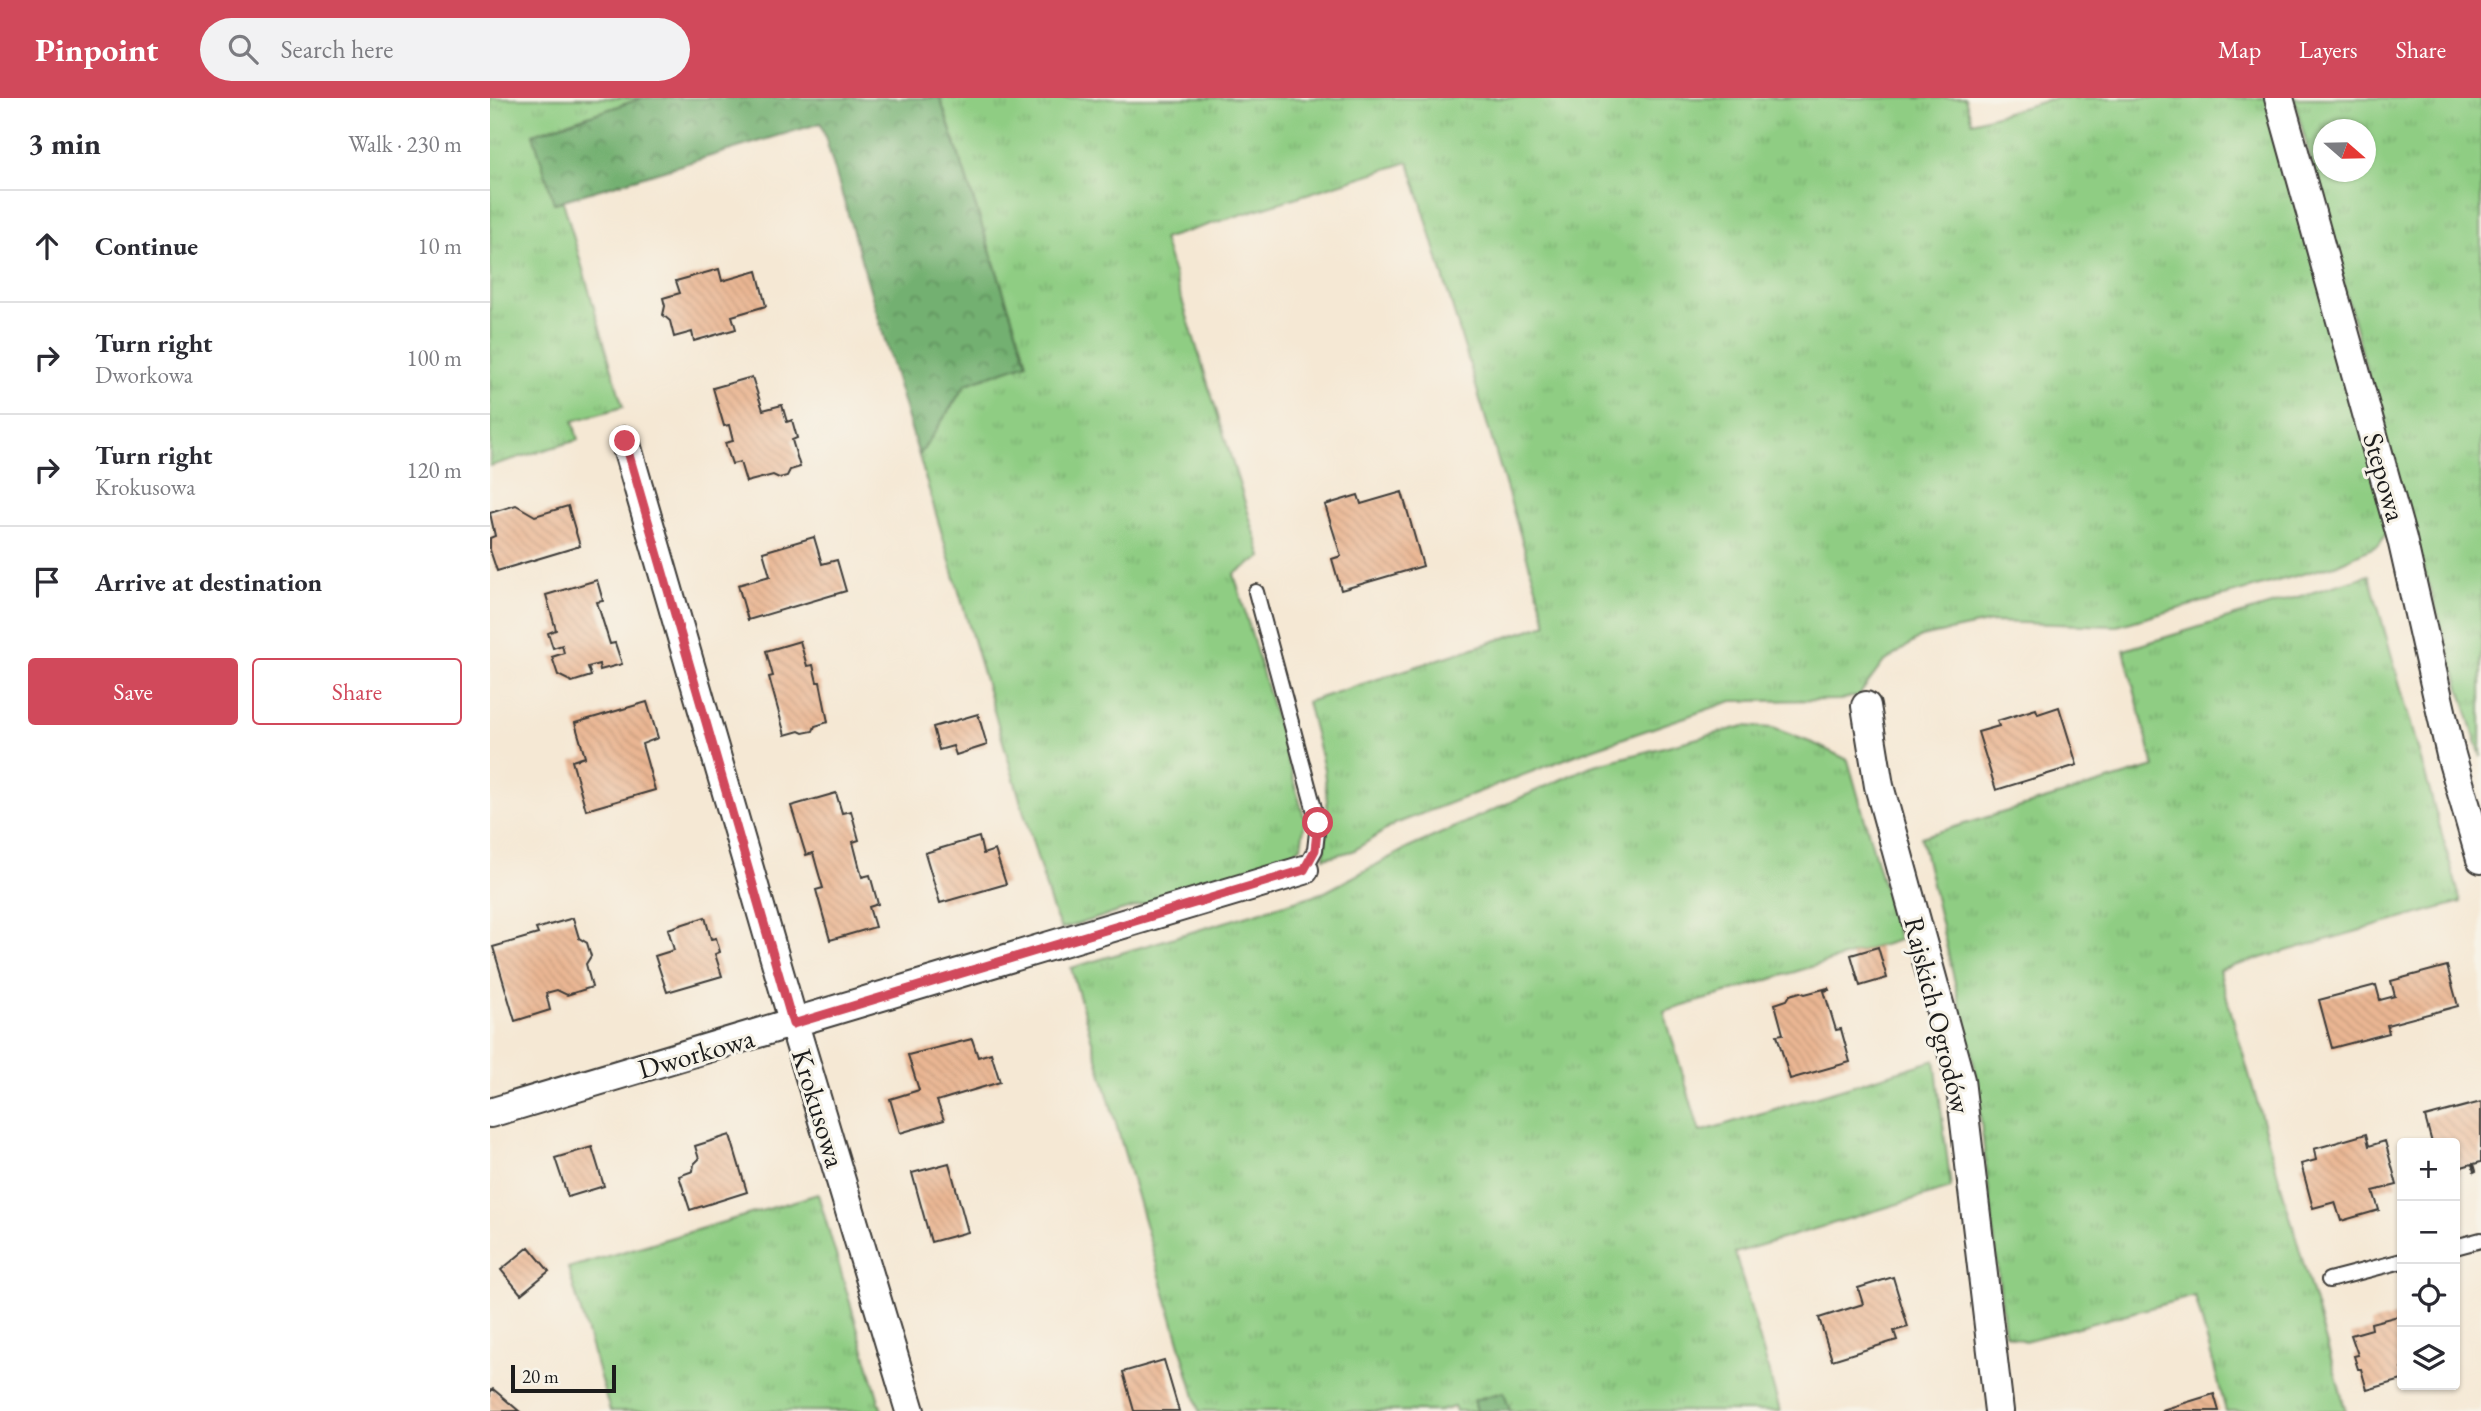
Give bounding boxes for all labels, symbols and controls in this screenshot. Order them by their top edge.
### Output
search box [200,18,690,81]
text: Pinpoint [35,28,158,71]
icon: search [224,30,262,68]
text: Search here [280,32,393,66]
text: Map [2218,34,2261,65]
text: Layers [2299,34,2358,65]
text: Share [2396,34,2446,65]
north arrow [2313,119,2376,182]
text: 3 min [28,124,101,163]
text: Walk · 230 m [348,129,462,159]
icon: ahead [28,227,66,265]
text: Continue [95,229,198,263]
text: 10 m [417,231,462,261]
text: Turn right [95,326,213,360]
icon: right [28,339,66,377]
text: 100 m [406,343,462,373]
text: Dworkowa [95,360,193,390]
route end [609,425,640,456]
street label: Stepowa [2355,428,2415,526]
text: Turn right [95,438,213,472]
icon: right [28,451,66,489]
text: 120 m [406,455,462,485]
text: Krokusowa [95,472,195,502]
icon: arrive [28,563,66,601]
text: Arrive at destination [95,565,322,599]
button: Save [28,658,238,725]
button: Share [252,658,462,725]
route start [1302,807,1333,838]
street label: Rajskich Ogrodów [1896,913,1980,1118]
street label: Dworkowa [634,1019,759,1087]
street label: Krokusowa [784,1044,854,1172]
map controls [2397,1138,2460,1390]
button: + [2397,1138,2460,1201]
button: − [2397,1201,2460,1264]
button: locate [2397,1264,2460,1327]
button: layers [2397,1327,2460,1390]
scale bar [511,1362,616,1394]
text: 20 m [522,1364,559,1389]

